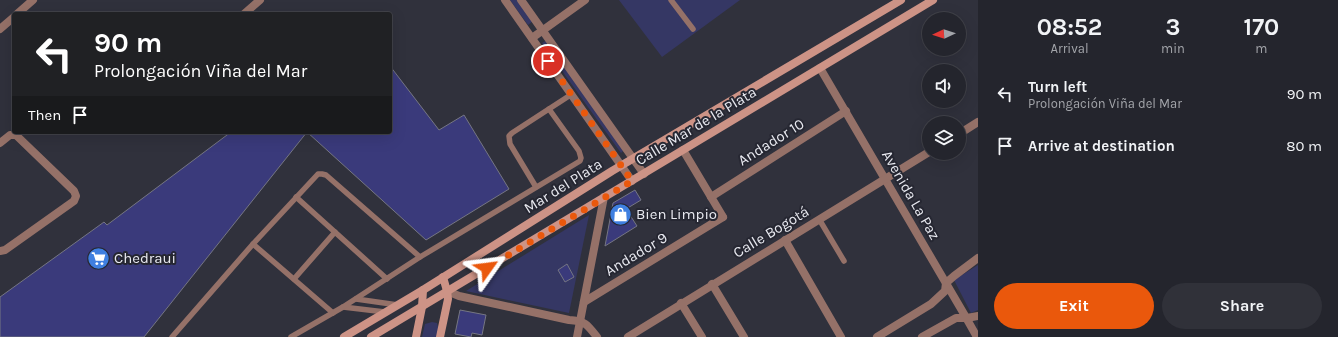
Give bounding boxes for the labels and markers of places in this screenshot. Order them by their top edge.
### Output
pin [531,44,565,78]
shop icon: Bien Limpio [607,201,633,227]
place label: Bien Limpio [636,205,717,223]
supermarket icon: Chedraui [86,245,112,271]
place label: Chedraui [114,249,176,267]

